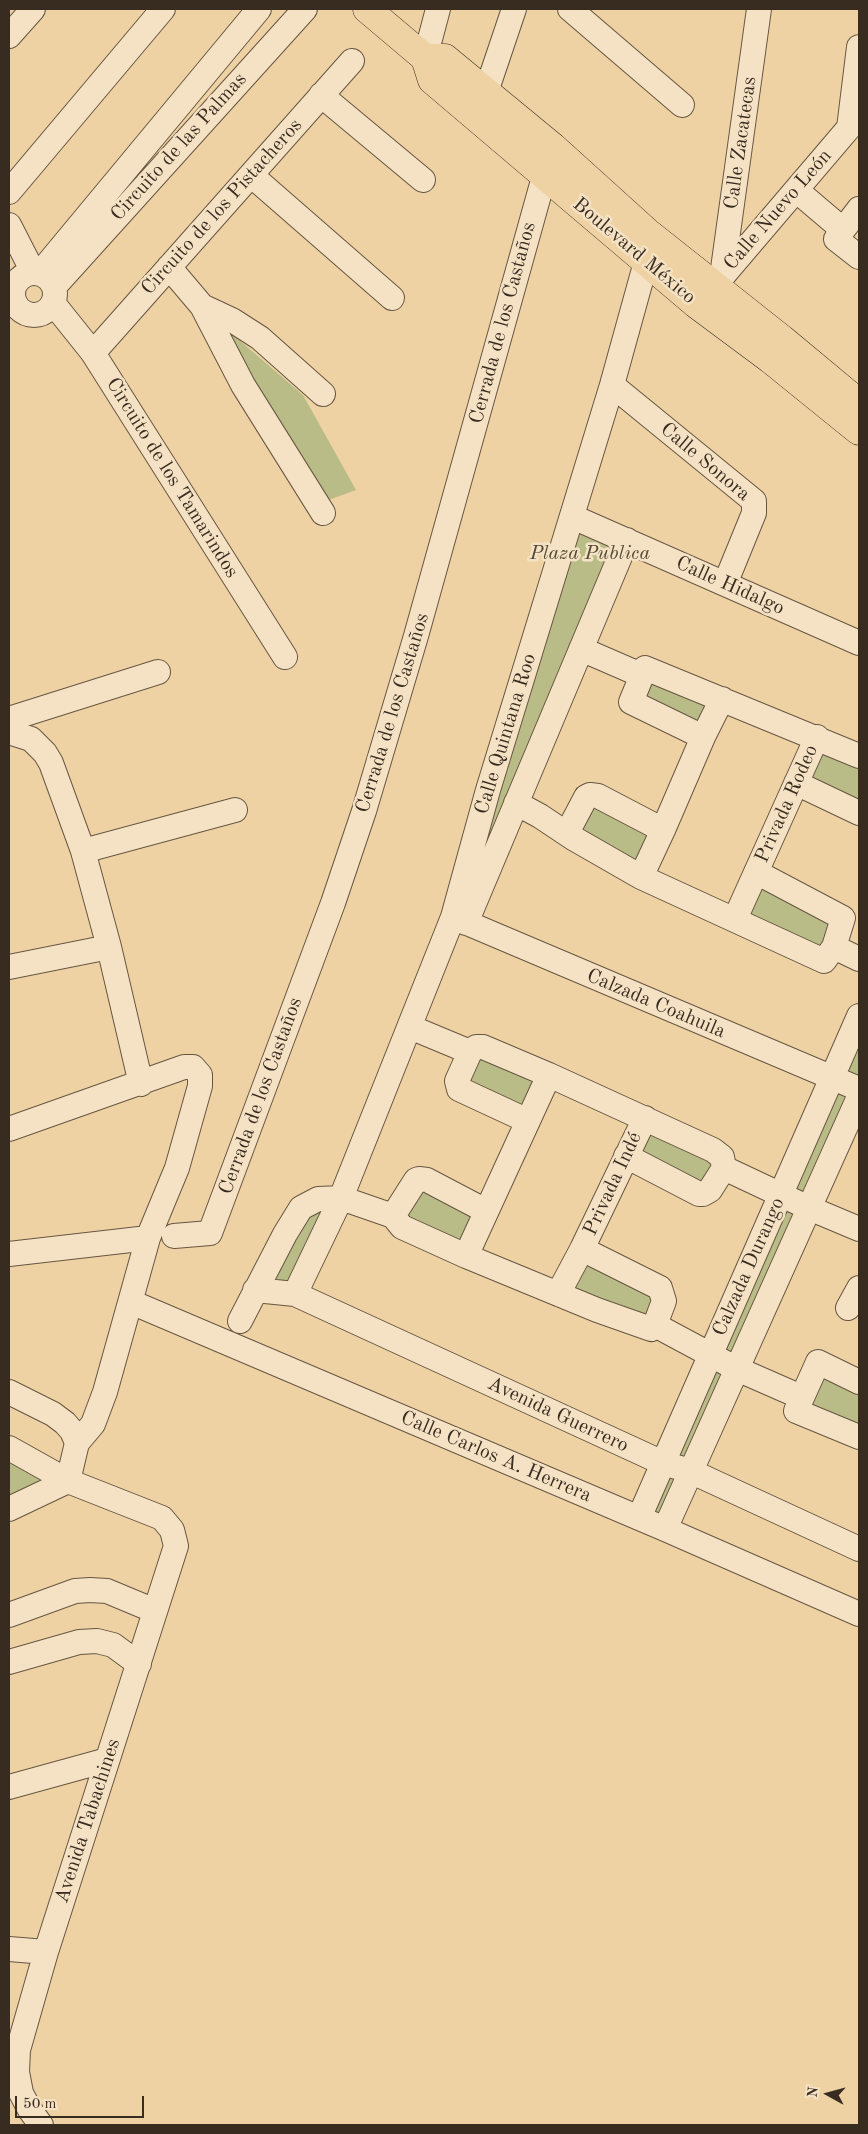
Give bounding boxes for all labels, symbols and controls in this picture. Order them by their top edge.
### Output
street label: Circuito de las Palmas [106,68,252,226]
street label: Calle Zacatecas [720,75,762,211]
street label: Circuito de los Pistacheros [136,114,308,300]
street label: Calle Nuevo León [719,145,837,275]
street label: Boulevard México [568,192,700,310]
street label: Cerrada de los Castaños [465,219,541,427]
street label: Circuito de los Tamarindos [100,373,244,583]
street label: Calle Sonora [655,417,755,507]
park label: Plaza Publica [530,542,650,566]
street label: Calle Hidalgo [672,551,788,621]
street label: Cerrada de los Castaños [351,610,435,816]
street label: Calle Quintana Roo [470,651,542,817]
street label: Privada Rodeo [750,741,824,867]
street label: Calzada Coahuila [583,964,729,1044]
street label: Cerrada de los Castaños [214,994,308,1198]
street label: Privada Indé [579,1129,647,1239]
street label: Calzada Durango [708,1194,790,1340]
street label: Avenida Guerrero [484,1372,632,1458]
street label: Calle Carlos A. Herrera [397,1406,595,1508]
street label: Avenida Tabachines [50,1736,126,1906]
north arrow [803,2069,853,2119]
scale bar [18,2086,146,2118]
text: N [806,2086,821,2098]
text: 50 m [23,2097,57,2112]

